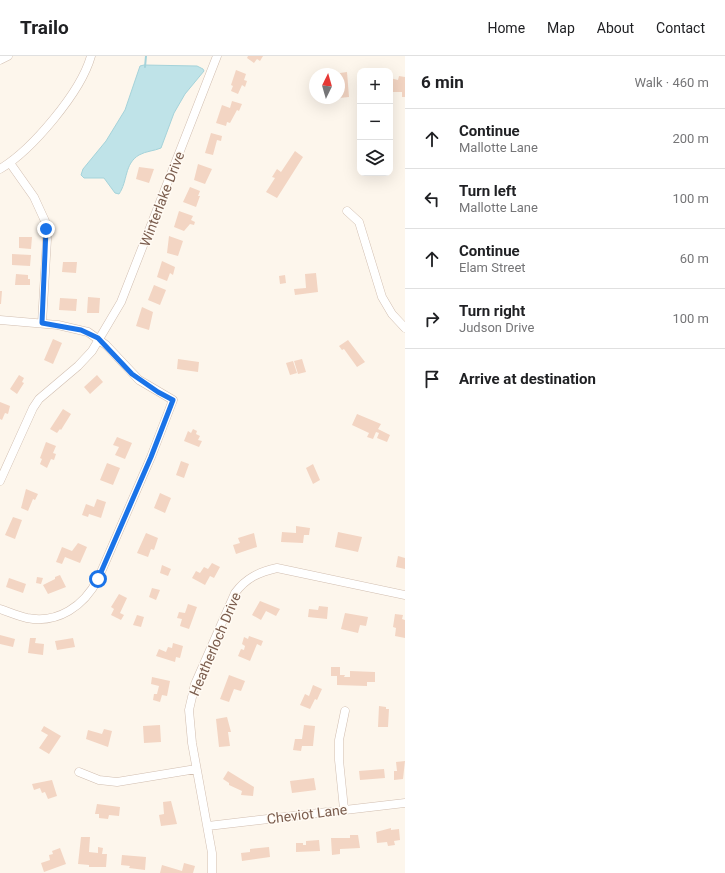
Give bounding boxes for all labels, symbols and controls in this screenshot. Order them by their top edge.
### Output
text: Trailo [20,16,69,39]
text: Home [487,20,525,36]
text: Map [547,20,575,36]
text: About [597,20,634,36]
text: Contact [656,20,705,36]
north arrow [309,68,345,104]
map controls [357,68,393,176]
button: + [357,68,393,104]
text: 6 min [421,72,464,92]
text: Walk · 460 m [634,75,709,90]
button: − [357,104,393,140]
text: Continue [459,122,520,140]
icon: ahead [421,128,443,150]
text: 200 m [672,131,709,146]
button: layers [357,140,393,176]
text: Mallotte Lane [459,140,538,155]
street label: Winterlake Drive [136,149,188,249]
text: Turn left [459,182,516,200]
icon: left [421,188,443,210]
text: 100 m [672,191,709,206]
text: Mallotte Lane [459,200,538,215]
route end [37,220,55,238]
text: Continue [459,242,520,260]
icon: ahead [421,248,443,270]
text: 60 m [680,251,709,266]
text: Elam Street [459,260,526,275]
text: Turn right [459,302,525,320]
icon: right [421,308,443,330]
text: 100 m [672,311,709,326]
text: Judson Drive [459,320,534,335]
icon: arrive [421,368,443,390]
text: Arrive at destination [459,370,596,388]
route start [89,570,107,588]
street label: Heatherloch Drive [186,590,244,698]
street label: Cheviot Lane [266,801,348,827]

